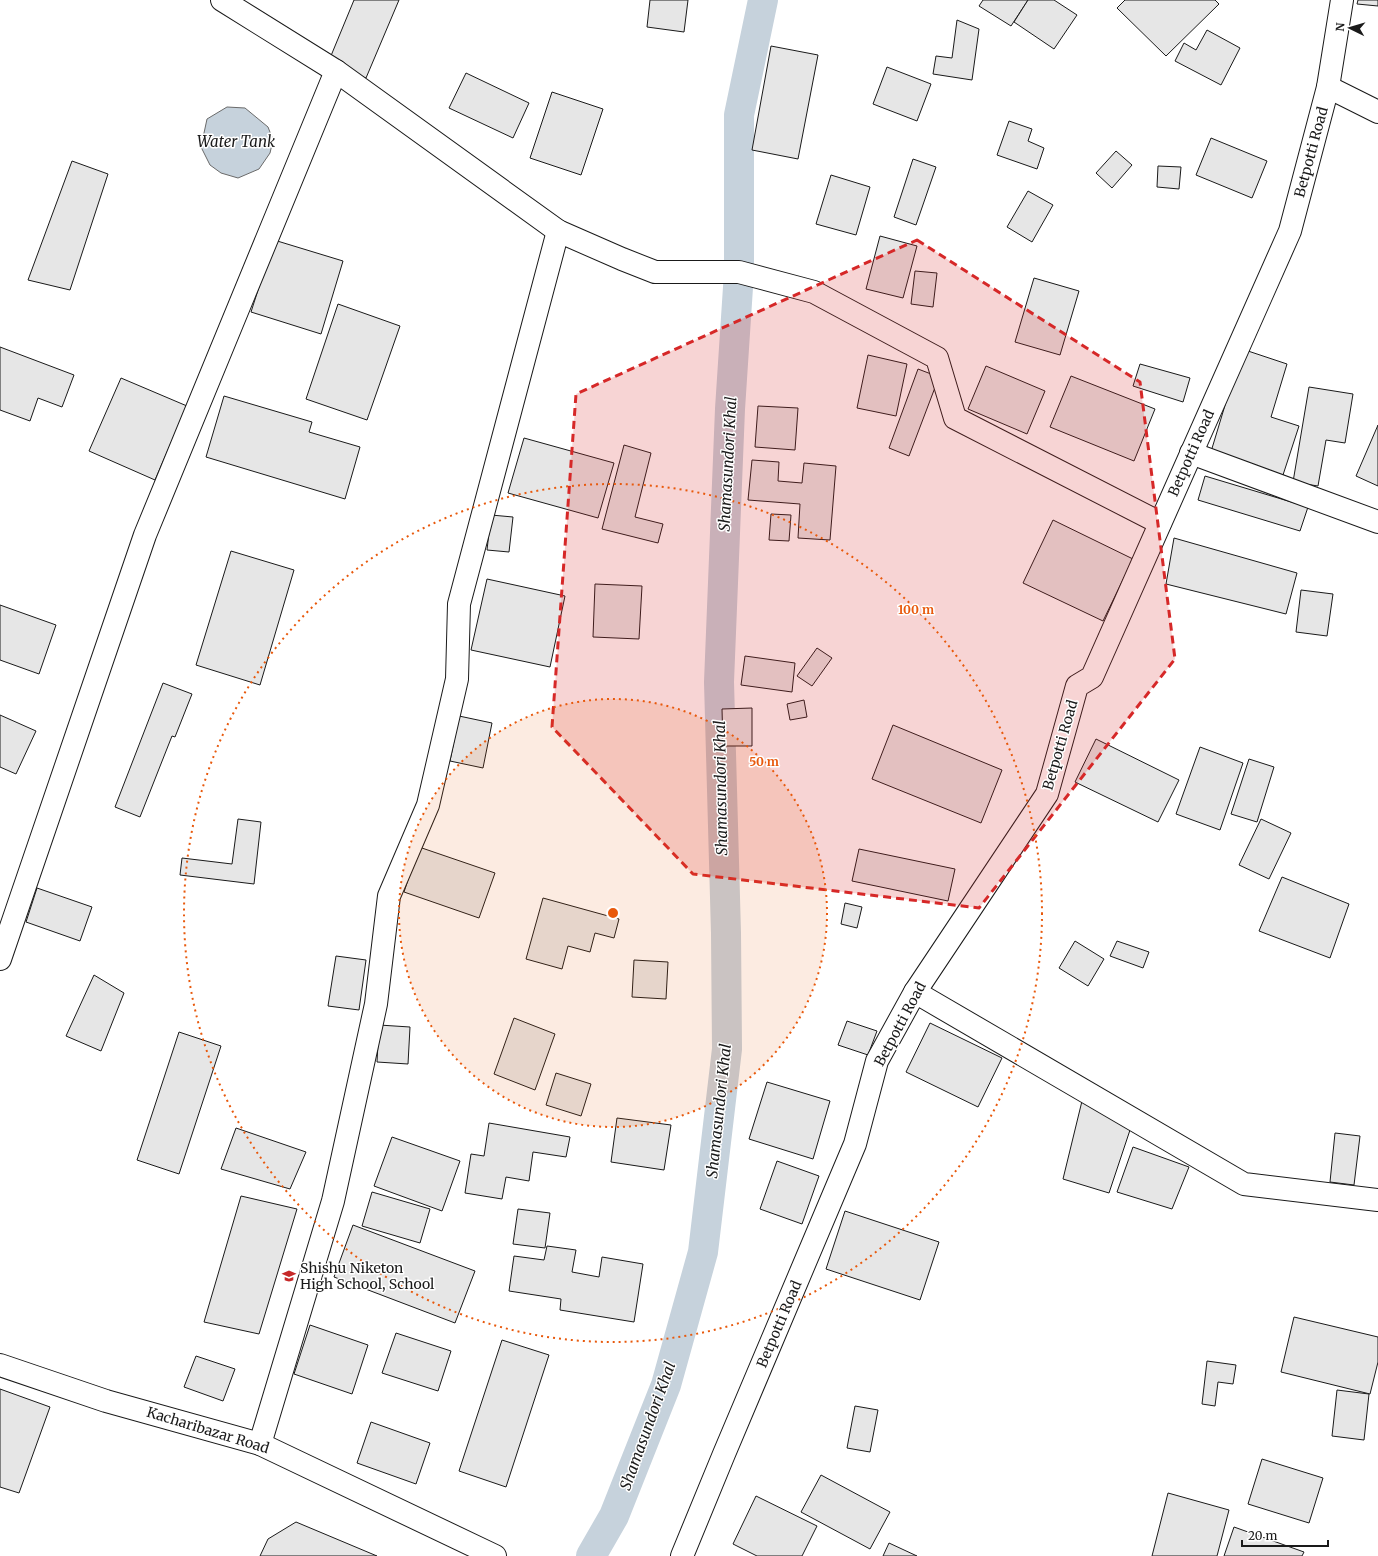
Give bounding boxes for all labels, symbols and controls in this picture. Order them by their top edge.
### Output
north arrow [1330,8,1370,48]
text: N [1333,22,1347,32]
street label: Betpotti Road [1290,104,1332,199]
water label: Water Tank [197,132,276,151]
water label: Shamasundori Khal [714,396,741,532]
street label: Betpotti Road [1164,406,1218,499]
text: 100 m [898,602,934,617]
street label: Betpotti Road [1039,697,1082,792]
water label: Shamasundori Khal [710,720,731,856]
text: 50 m [749,754,779,769]
centre of rings [606,906,620,920]
street label: Betpotti Road [870,978,930,1069]
water label: Shamasundori Khal [702,1043,735,1179]
place label: Shishu Niketon High School, School [300,1259,435,1293]
school or university icon: Shishu Niketon High School, School [281,1268,297,1284]
street label: Betpotti Road [753,1277,806,1370]
water label: Shamasundori Khal [615,1359,680,1493]
street label: Kacharibazar Road [145,1403,272,1457]
scale bar [1242,1522,1328,1548]
text: 20 m [1248,1528,1277,1543]

